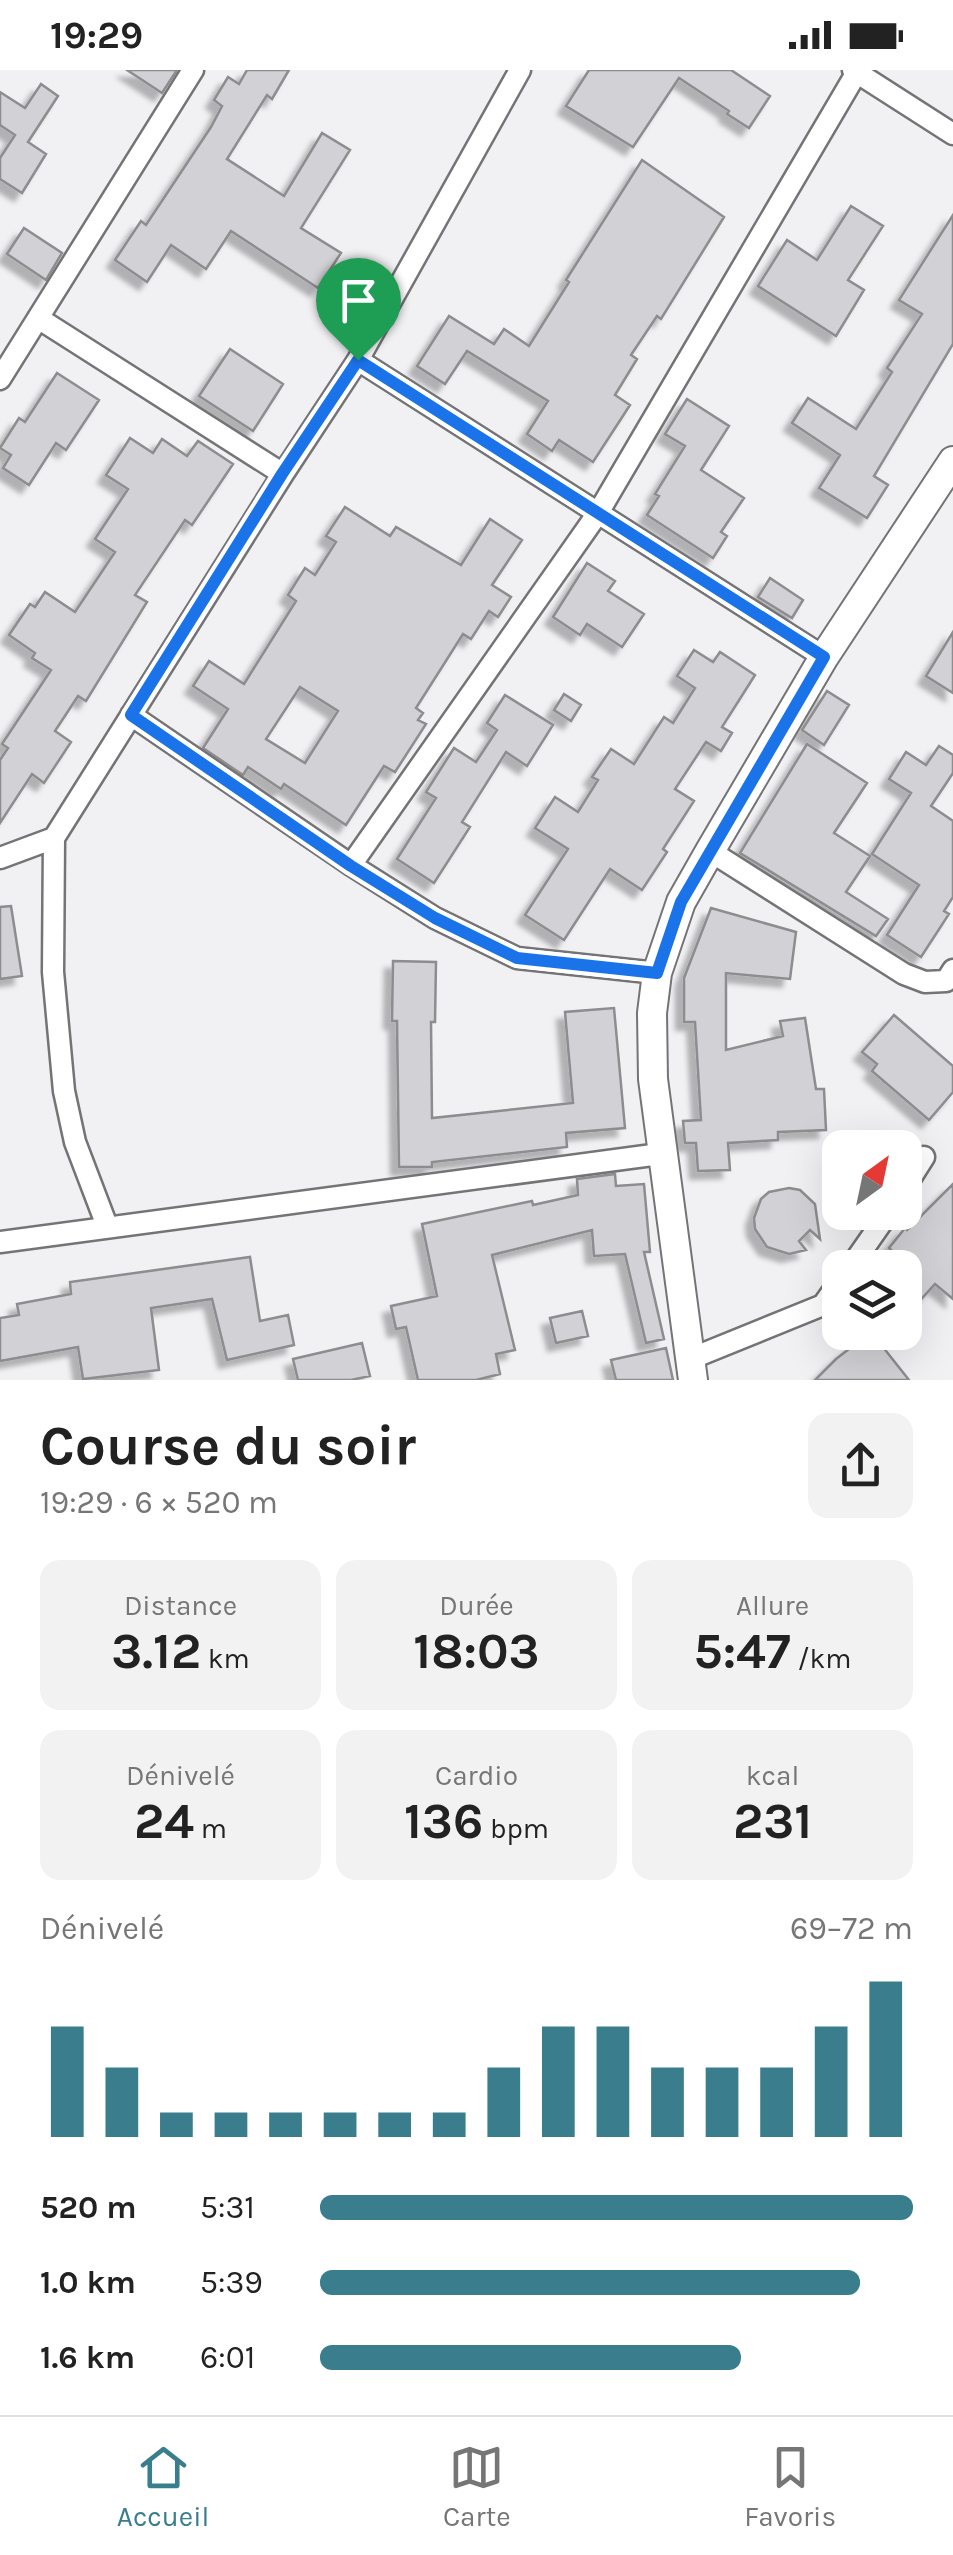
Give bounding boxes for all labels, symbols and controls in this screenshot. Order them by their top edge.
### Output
text: 19:29 [50,13,143,58]
pin [316,258,401,361]
icon: arrive [331,273,386,328]
north arrow [822,1130,922,1230]
map controls [822,1130,922,1350]
button: layers [822,1250,922,1350]
button: share [808,1413,913,1518]
text: Course du soir [40,1414,416,1478]
text: 19:29 · 6 × 520 m [40,1484,278,1521]
text: Distance [124,1589,237,1622]
text: Durée [439,1589,514,1622]
text: Allure [736,1589,809,1622]
text: 3.12 [111,1622,201,1681]
text: 18:03 [413,1622,540,1681]
text: 5:47 [694,1622,791,1681]
text: km [201,1642,250,1675]
text: /km [791,1642,851,1675]
text: Dénivelé [126,1759,235,1792]
text: Cardio [435,1759,518,1792]
text: kcal [746,1759,799,1792]
text: 24 [134,1792,194,1851]
text: 136 [404,1792,483,1851]
text: 231 [733,1792,812,1851]
text: m [194,1812,227,1845]
text: bpm [483,1812,549,1845]
text: Dénivelé [40,1910,164,1947]
text: 69–72 m [790,1910,913,1947]
text: 520 m [40,2189,137,2226]
text: 5:31 [200,2189,255,2226]
text: 1.0 km [40,2264,136,2301]
text: 5:39 [200,2264,263,2301]
text: 1.6 km [40,2339,135,2376]
text: 6:01 [200,2339,255,2376]
tab: Accueil [117,2440,209,2533]
tab: Carte [443,2440,511,2533]
tab: Favoris [744,2440,836,2533]

